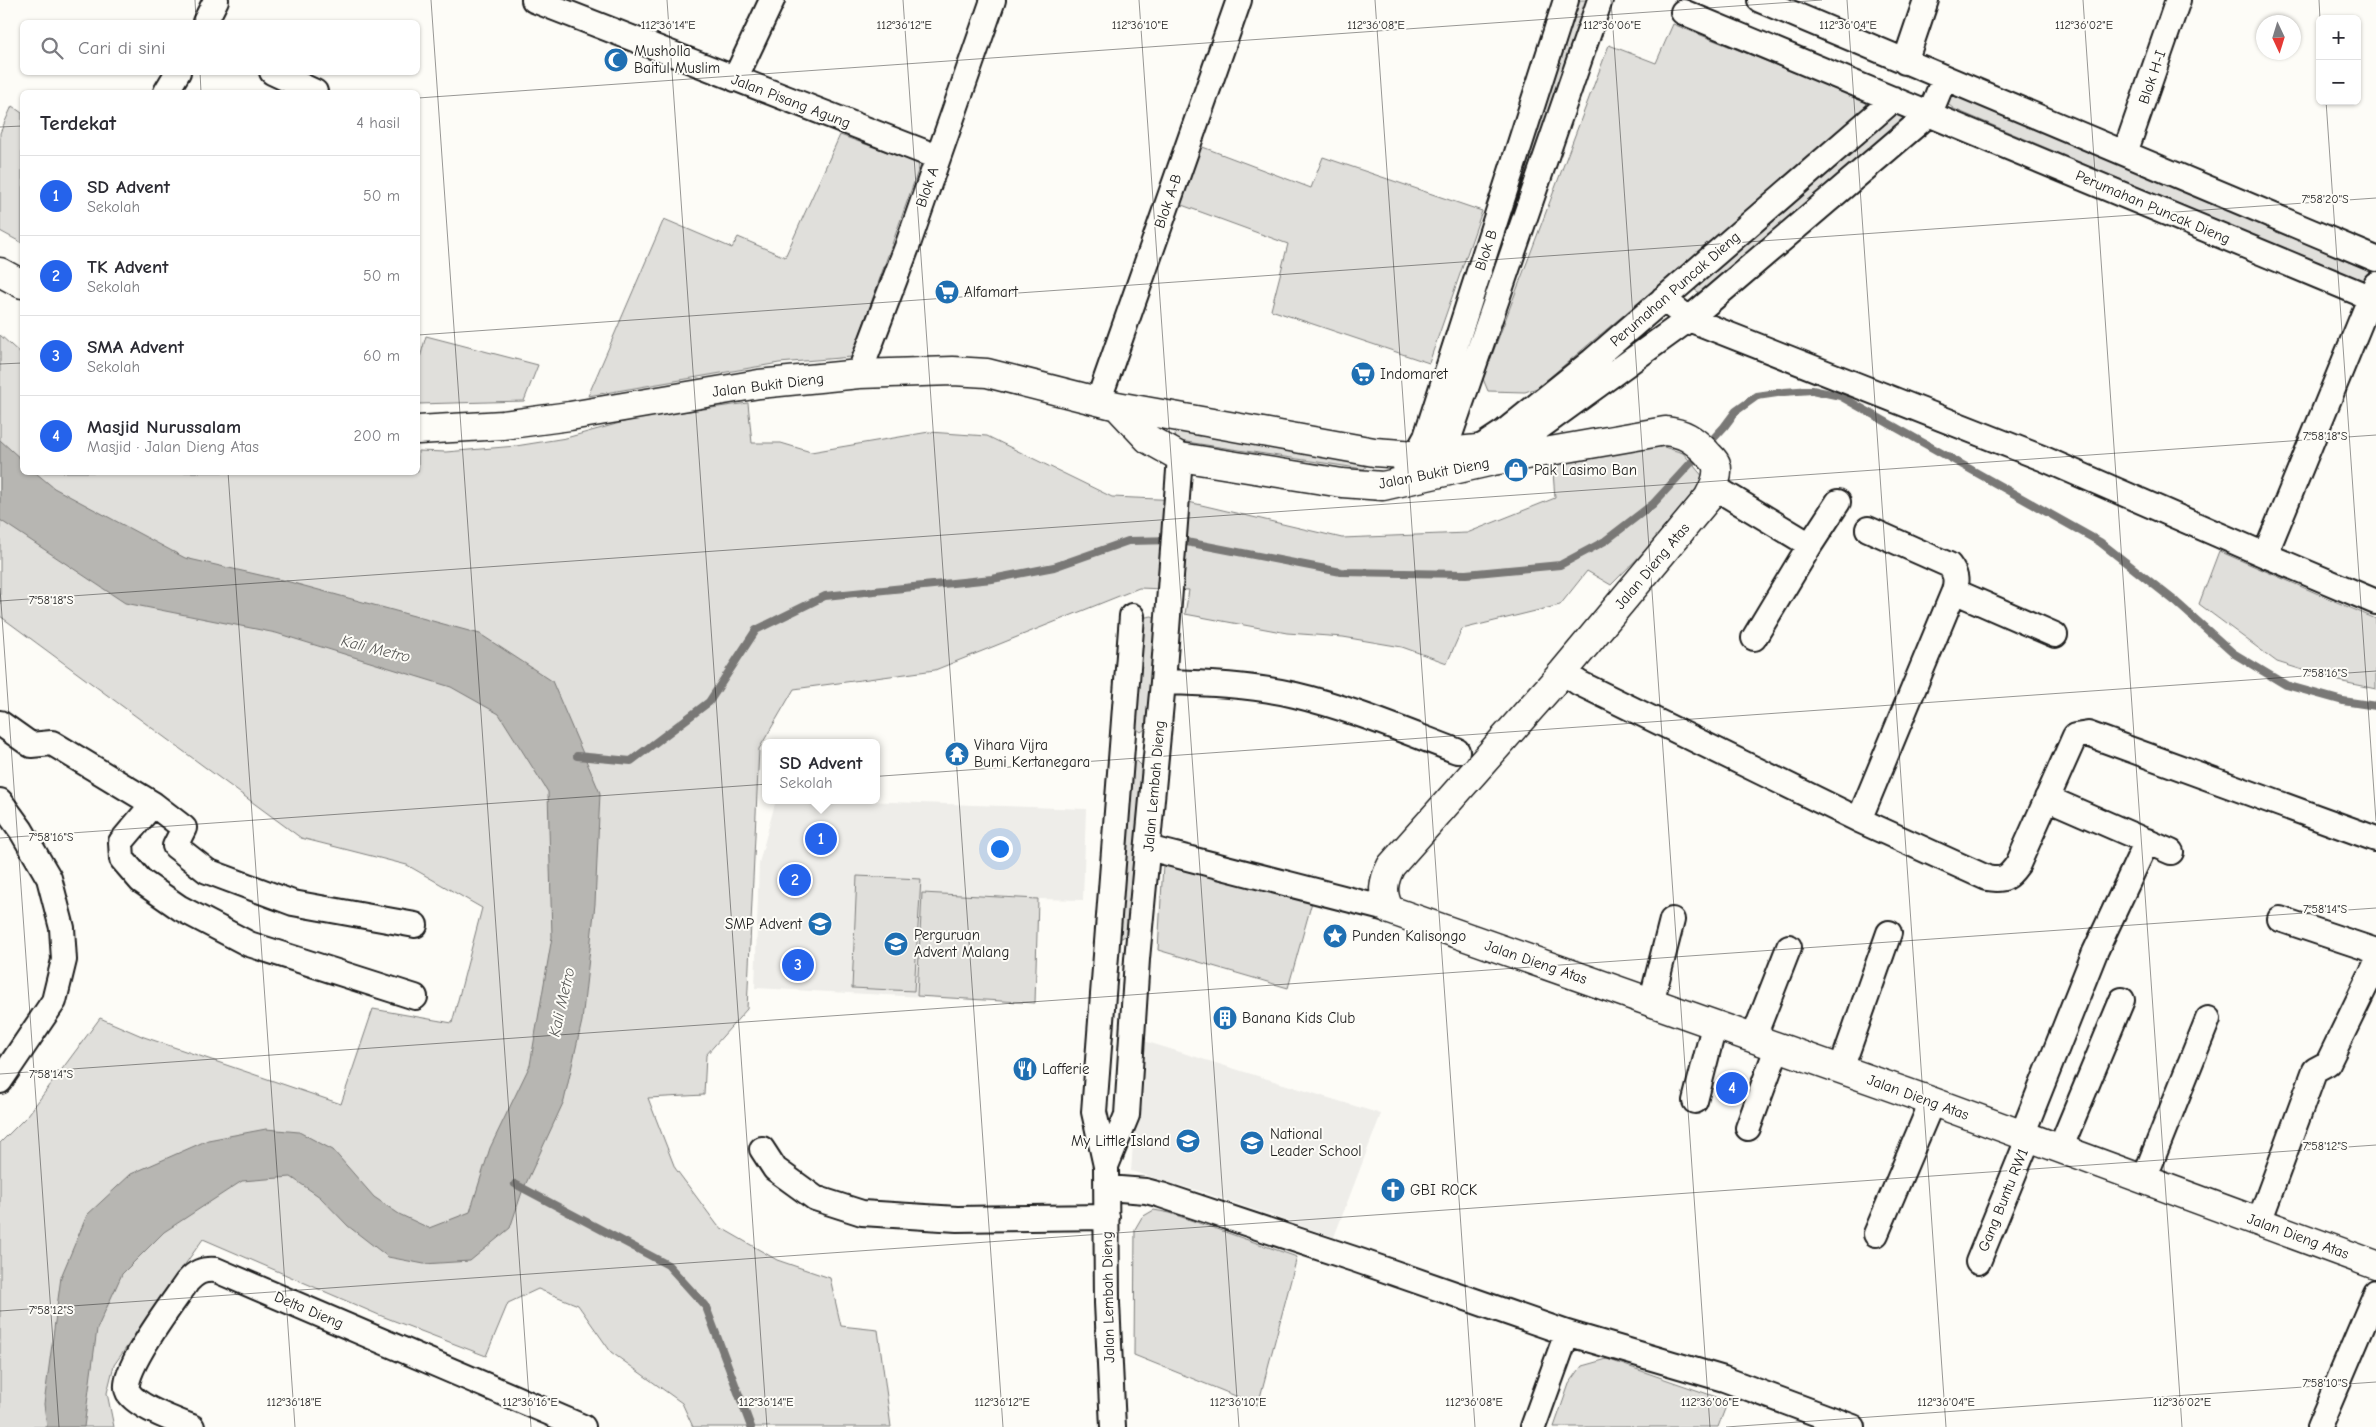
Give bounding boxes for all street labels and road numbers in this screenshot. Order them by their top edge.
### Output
street label: Blok H-I [2134,48,2170,106]
street label: Jalan Pisang Agung [729,70,853,132]
street label: Blok A [912,164,942,210]
street label: Perumahan Puncak Dieng [2073,166,2233,248]
street label: Blok A-B [1150,171,1186,231]
street label: Blok B [1471,227,1501,273]
street label: Perumahan Puncak Dieng [1606,228,1744,350]
street label: Jalan Bukit Dieng [711,369,825,401]
street label: Jalan Bukit Dieng [1377,453,1491,493]
street label: Jalan Dieng Atas [1611,519,1693,613]
street label: Jalan Lembah Dieng [1139,720,1169,852]
street label: Jalan Dieng Atas [1482,936,1590,988]
street label: Jalan Dieng Atas [1865,1070,1971,1124]
street label: Gang Buntu RW1 [1974,1146,2032,1254]
street label: Jalan Dieng Atas [2245,1209,2351,1263]
street label: Jalan Lembah Dieng [1098,1231,1118,1363]
street label: Delta Dieng [272,1287,346,1333]

